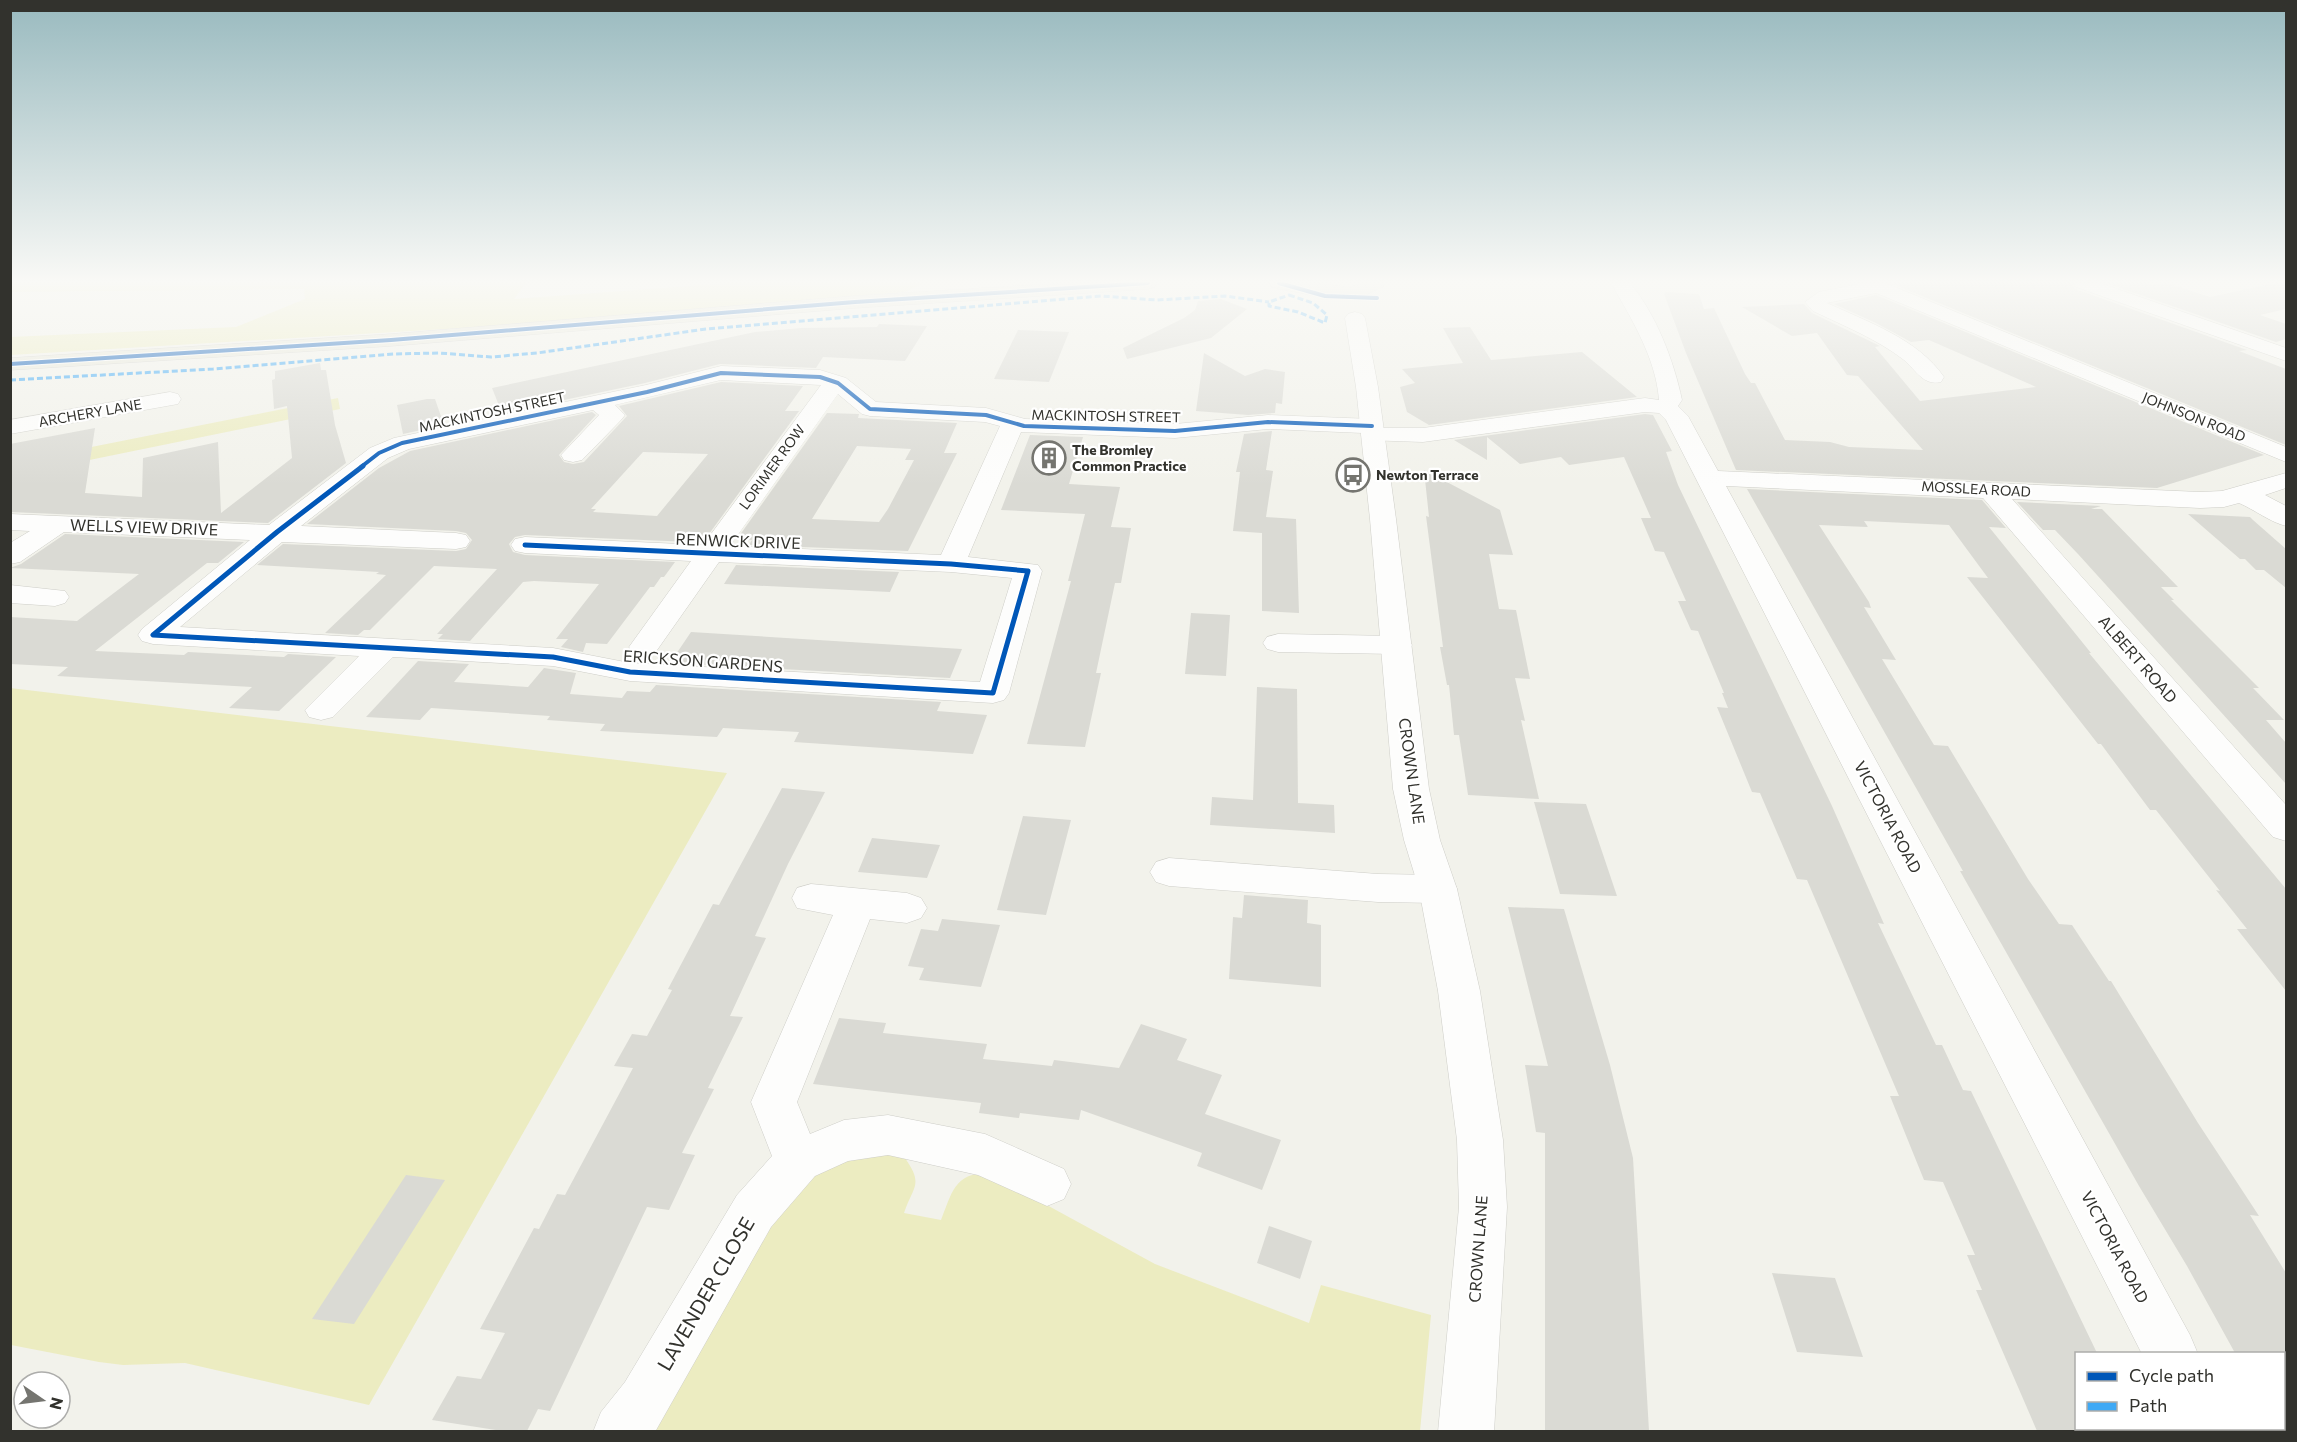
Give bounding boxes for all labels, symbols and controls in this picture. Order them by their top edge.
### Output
street label: MACKINTOSH STREET [417,388,567,435]
street label: JOHNSON ROAD [2140,388,2248,445]
street label: ARCHERY LANE [37,395,143,430]
street label: MACKINTOSH STREET [1031,406,1181,425]
street label: LORIMER ROW [735,421,808,512]
building icon: The Bromley Common Practice [1031,440,1067,476]
place label: The Bromley Common Practice [1072,441,1186,474]
bus stop icon: Newton Terrace [1335,457,1371,493]
place label: Newton Terrace [1376,466,1479,483]
street label: MOSSLEA ROAD [1921,477,2031,500]
street label: WELLS VIEW DRIVE [70,514,218,539]
street label: RENWICK DRIVE [675,529,801,552]
street label: ALBERT ROAD [2095,611,2182,706]
street label: ERICKSON GARDENS [622,645,784,676]
street label: CROWN LANE [1396,716,1429,825]
street label: VICTORIA ROAD [1851,757,1926,876]
street label: VICTORIA ROAD [2078,1187,2153,1306]
street label: CROWN LANE [1464,1195,1491,1303]
street label: LAVENDER CLOSE [651,1213,759,1374]
legend [2075,1352,2285,1430]
text: Cycle path [2129,1364,2214,1386]
north arrow [12,1370,72,1430]
text: Path [2129,1394,2167,1416]
text: N [46,1396,68,1412]

